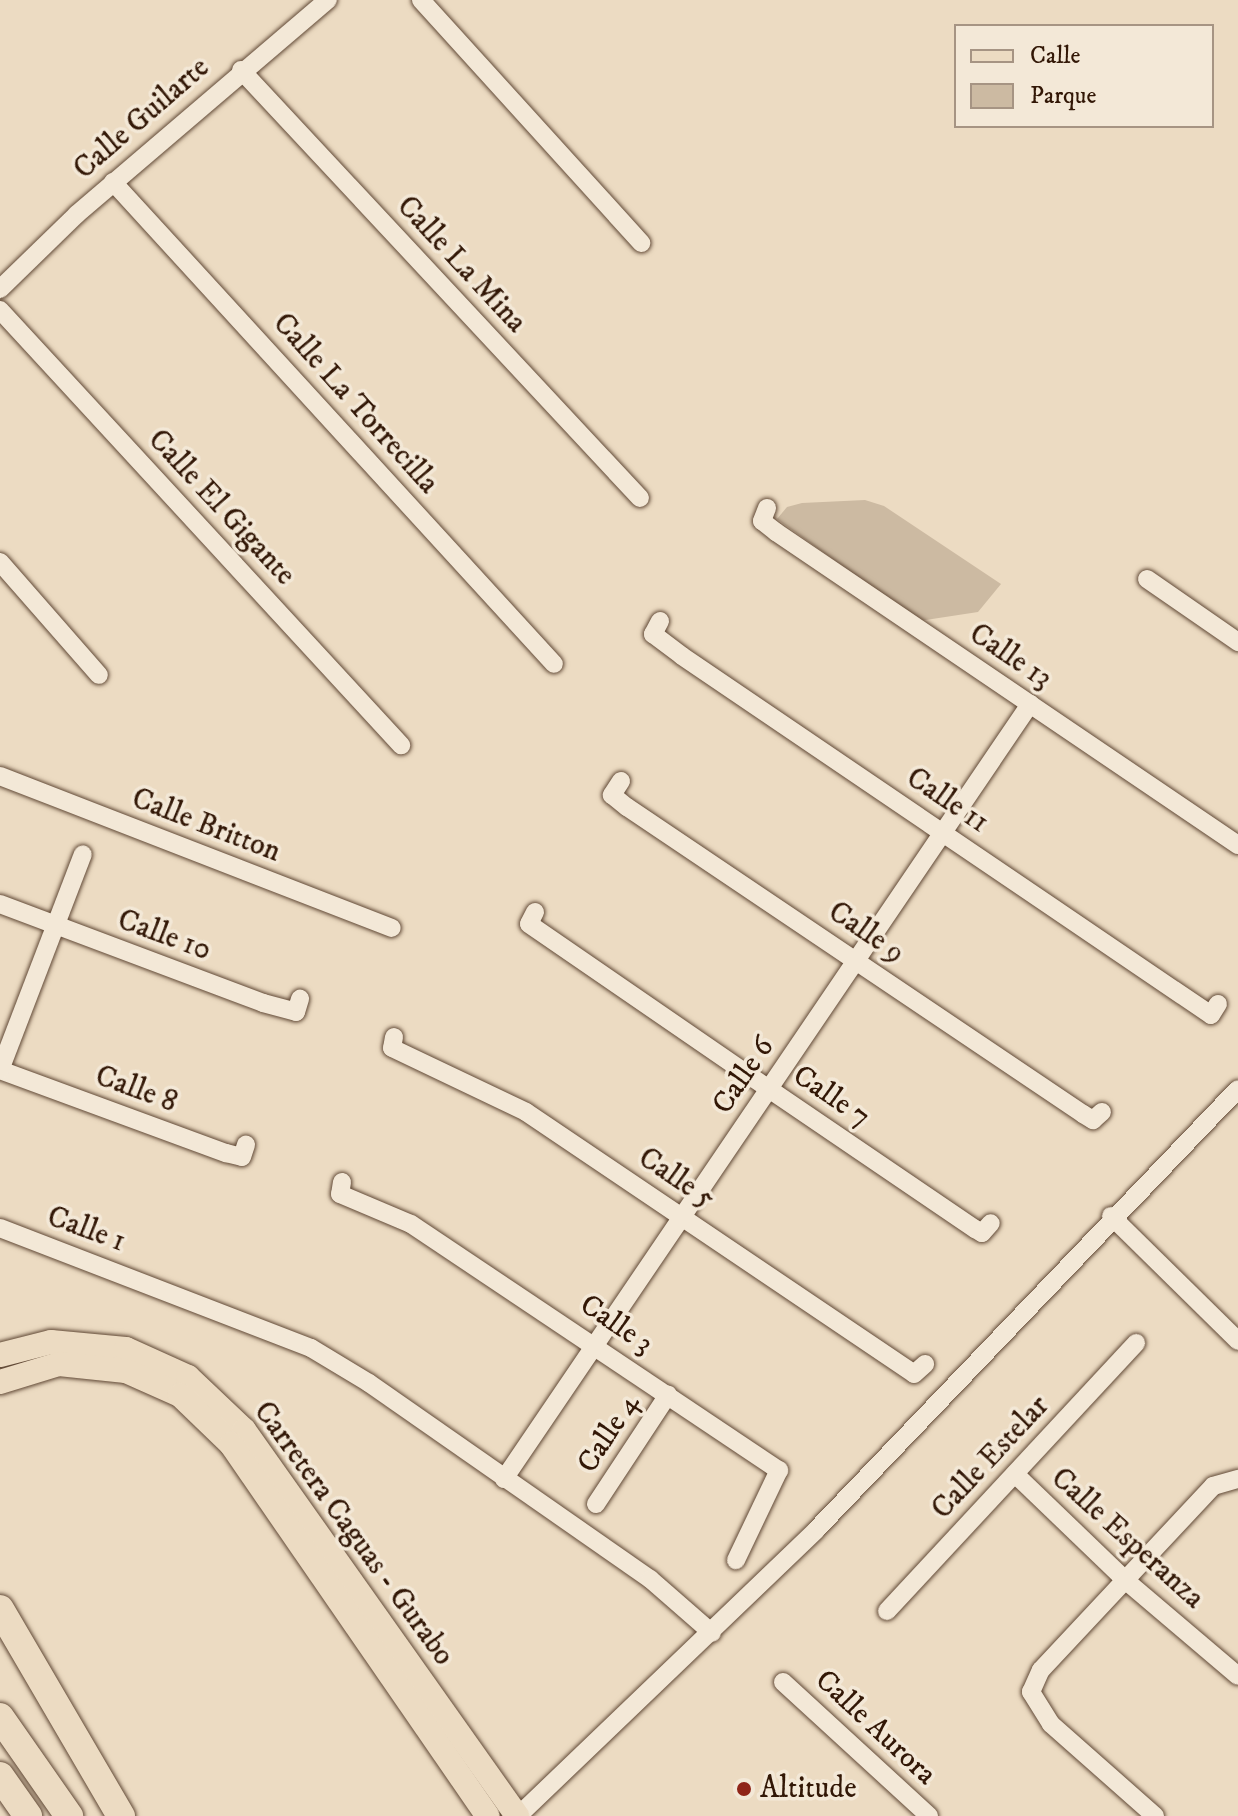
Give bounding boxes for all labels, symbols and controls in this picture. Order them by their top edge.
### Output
legend [954,24,1214,128]
text: Calle [1030,41,1080,71]
street label: Calle Guilarte [67,50,217,188]
text: Parque [1030,81,1096,111]
street label: Calle La Mina [389,189,533,341]
street label: Calle La Torrecilla [265,306,445,502]
street label: Calle El Gigante [140,423,302,593]
street label: Calle 13 [962,616,1058,698]
street label: Calle 11 [899,760,995,842]
street label: Calle Britton [126,781,286,871]
street label: Calle 9 [821,894,911,972]
street label: Calle 10 [112,903,216,969]
street label: Calle 6 [705,1031,783,1121]
street label: Calle 7 [786,1058,876,1136]
street label: Calle 8 [90,1059,182,1121]
street label: Calle 5 [631,1140,721,1218]
street label: Calle 1 [42,1199,130,1261]
street label: Calle 3 [573,1288,659,1362]
street label: Calle 4 [570,1388,648,1480]
street label: Calle Estelar [925,1389,1057,1527]
street label: Carretera Caguas - Gurabo [245,1395,461,1673]
street label: Calle Esperanza [1043,1461,1211,1617]
street label: Calle Aurora [807,1663,943,1793]
place label: Altitude [760,1771,857,1807]
marker: Altitude [735,1780,753,1798]

